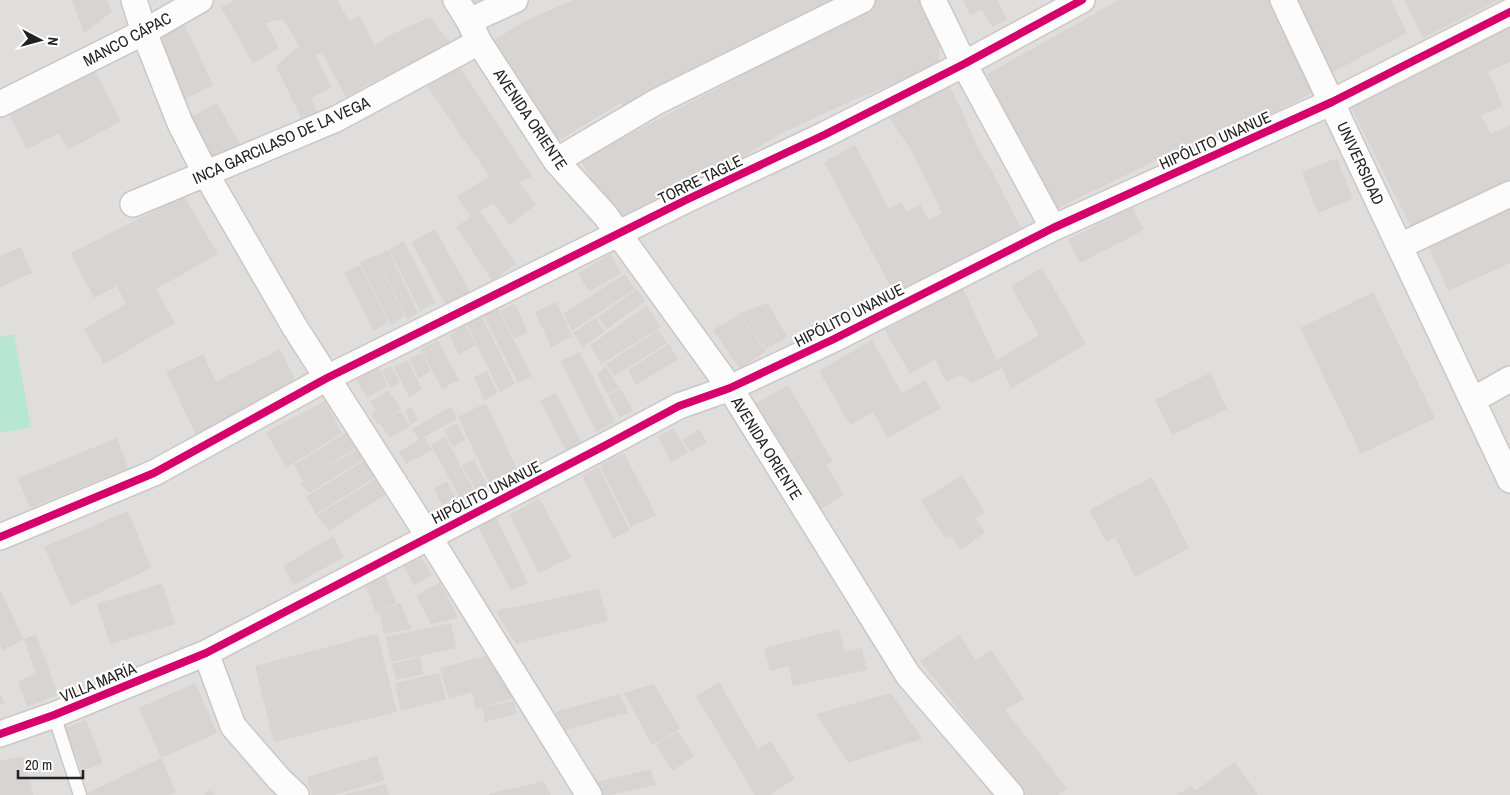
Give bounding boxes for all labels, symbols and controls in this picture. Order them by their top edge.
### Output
street label: MANCO CÁPAC [79,7,175,71]
north arrow [15,15,65,65]
text: N [44,36,62,46]
street label: AVENIDA ORIENTE [488,63,573,174]
street label: INCA GARCILASO DE LA VEGA [189,91,373,189]
street label: HIPÓLITO UNANUE [1156,106,1274,174]
street label: UNIVERSIDAD [1332,118,1390,208]
street label: TORRE TAGLE [654,149,746,209]
street label: HIPÓLITO UNANUE [791,278,907,352]
street label: AVENIDA ORIENTE [726,391,808,504]
street label: HIPÓLITO UNANUE [428,455,544,529]
street label: VILLA MARÍA [57,657,140,707]
scale bar [18,748,82,780]
text: 20 m [25,754,52,775]

